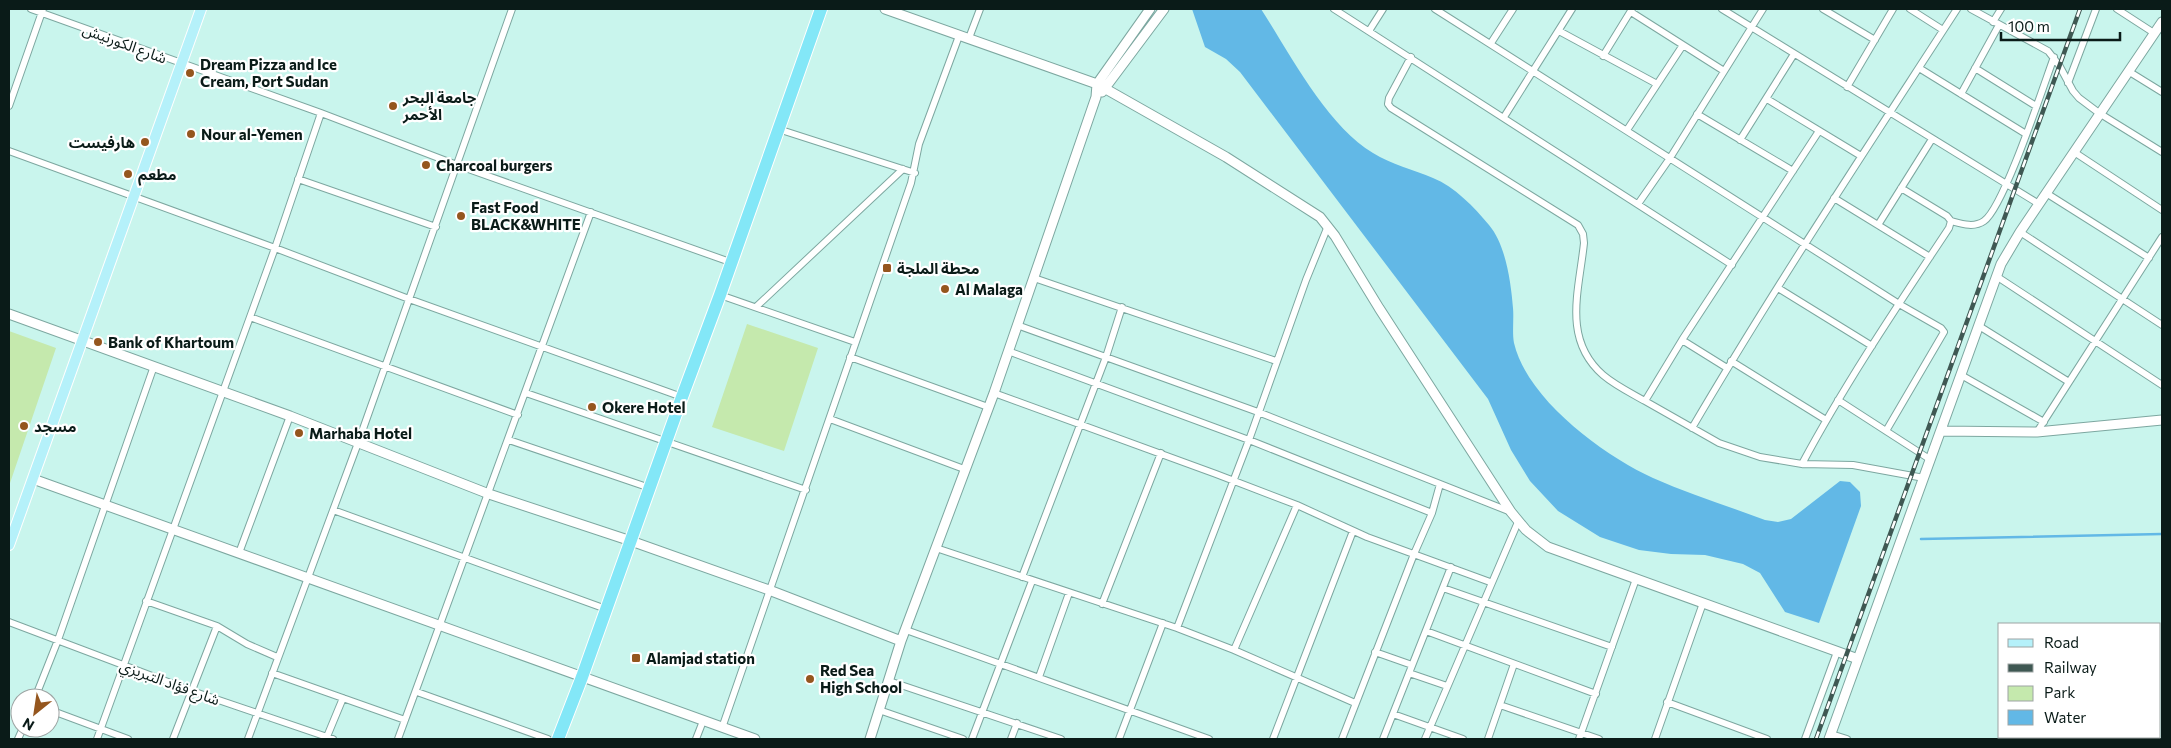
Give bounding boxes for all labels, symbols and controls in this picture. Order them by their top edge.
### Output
scale bar [2001,10,2120,42]
text: 100 m [2008,17,2050,35]
street label: شارع الكورنيش [79,19,170,70]
place label: Dream Pizza and Ice Cream, Port Sudan [200,55,337,90]
marker: Dream Pizza and Ice Cream, Port Sudan [184,67,196,79]
place label: جامعة البحر الأحمر [402,88,477,124]
marker: جامعة البحر الأحمر [387,100,399,112]
place label: Nour al-Yemen [201,125,303,143]
marker: Nour al-Yemen [185,128,197,140]
place label: هارفيست [69,133,135,152]
marker: هارفيست [139,136,151,148]
place label: Charcoal burgers [436,156,553,174]
marker: Charcoal burgers [420,159,432,171]
place label: مطعم [138,165,176,186]
marker: مطعم [122,168,134,180]
place label: Fast Food BLACK&WHITE [471,198,581,233]
marker: Fast Food BLACK&WHITE [455,210,467,222]
place label: محطة الملجة [897,259,979,277]
marker: محطة الملجة [881,262,893,274]
place label: Al Malaga [955,280,1023,298]
marker: Al Malaga [939,283,951,295]
place label: Bank of Khartoum [108,333,234,351]
marker: Bank of Khartoum [92,336,104,348]
place label: Okere Hotel [602,398,686,416]
marker: Okere Hotel [586,401,598,413]
place label: مسجد [34,417,76,435]
marker: مسجد [18,420,30,432]
place label: Marhaba Hotel [309,424,412,442]
marker: Marhaba Hotel [293,427,305,439]
legend [1998,623,2161,738]
text: Road [2044,633,2079,651]
place label: Alamjad station [646,649,755,667]
marker: Alamjad station [630,652,642,664]
street label: شارع فؤاد التبريزي [116,656,223,712]
text: Railway [2044,658,2097,676]
place label: Red Sea High School [820,661,902,696]
marker: Red Sea High School [804,673,816,685]
text: Park [2044,683,2075,701]
north arrow [10,688,60,738]
text: Water [2044,708,2086,726]
text: N [19,715,37,735]

